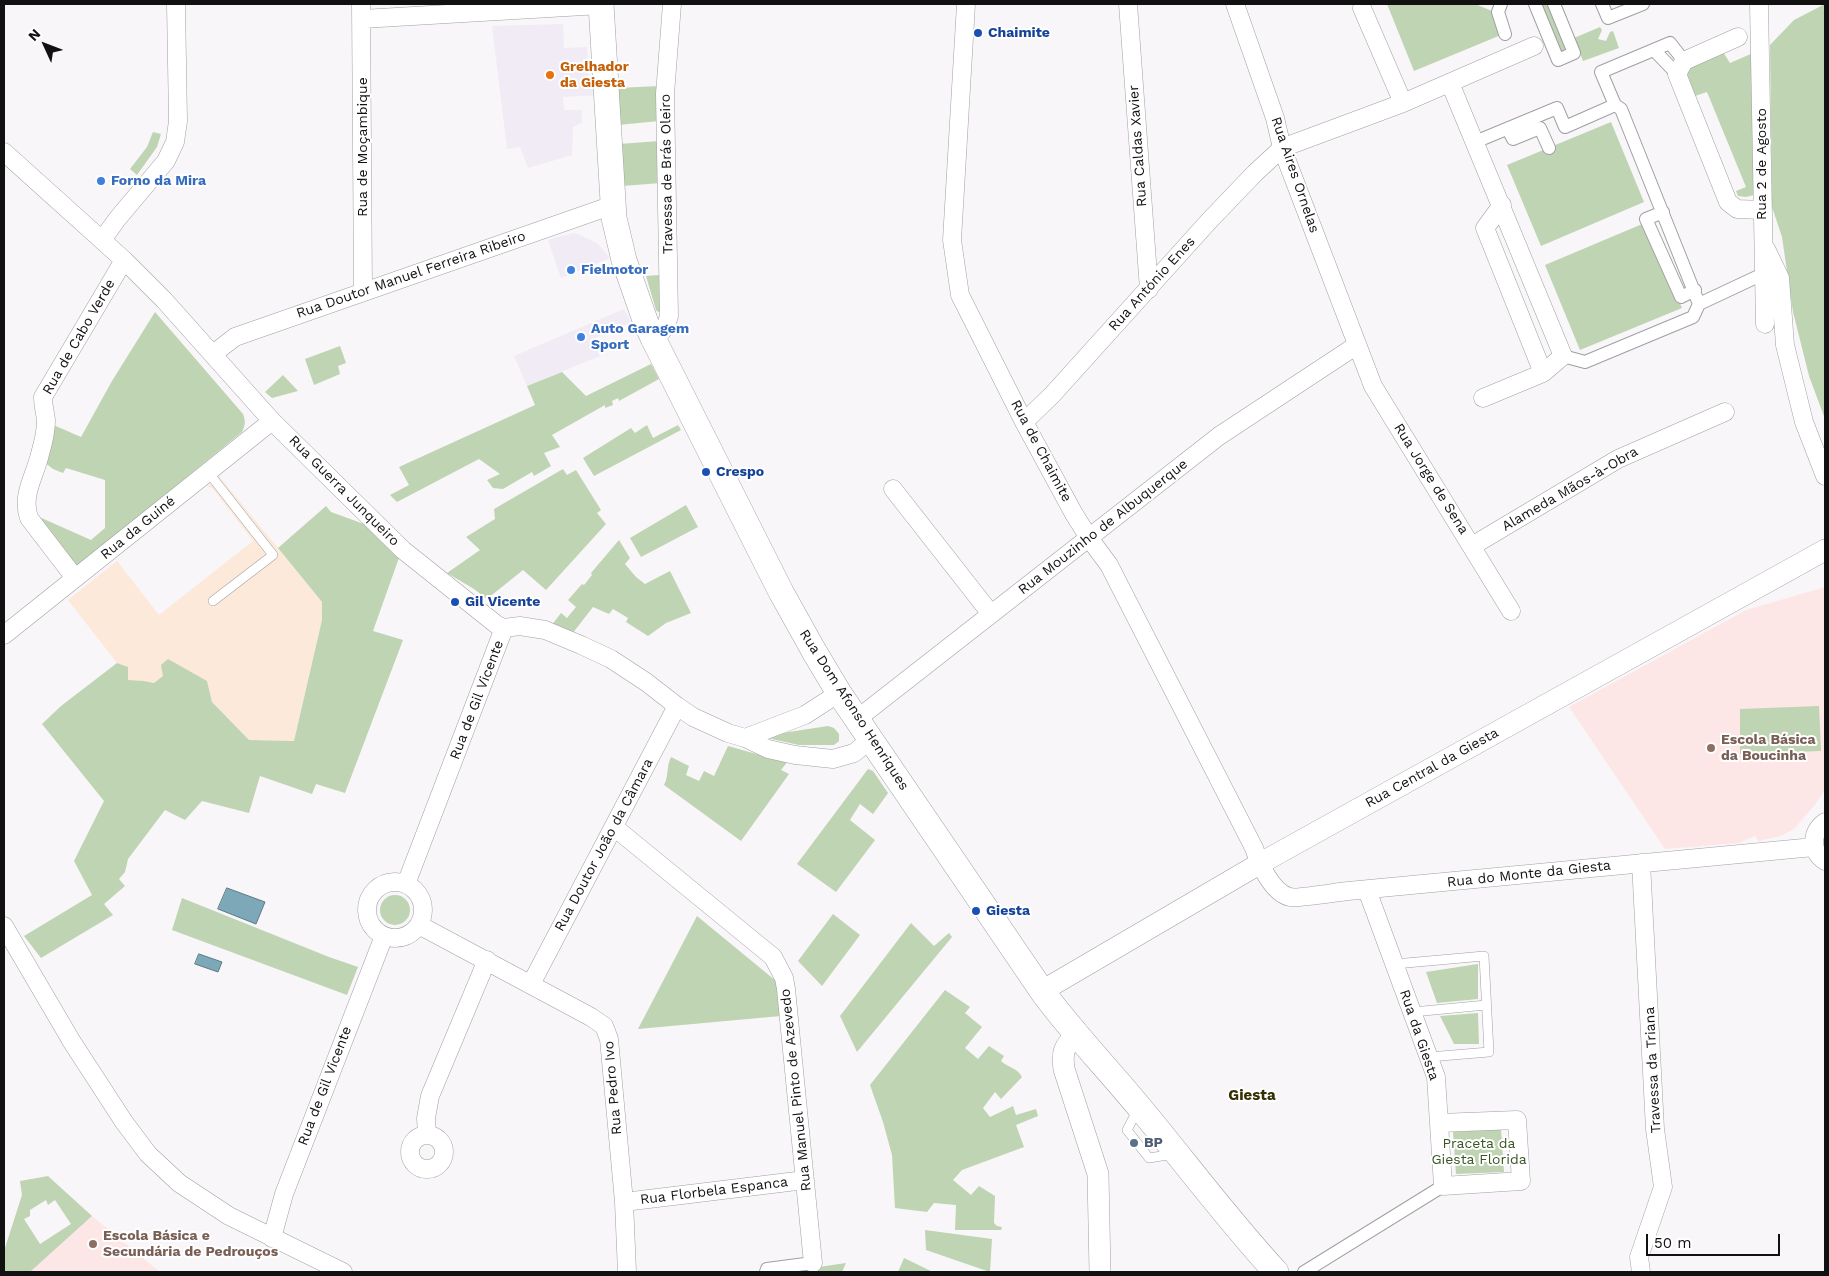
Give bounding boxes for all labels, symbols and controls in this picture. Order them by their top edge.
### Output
north arrow [20,20,70,70]
place label: Chaimite [988,25,1050,41]
text: N [25,26,43,44]
marker: Chaimite [972,27,984,39]
place label: Grelhador da Giesta [560,59,629,92]
marker: Grelhador da Giesta [544,69,556,81]
street label: Rua de Moçambique [355,77,371,217]
street label: Rua Caldas Xavier [1125,85,1151,207]
street label: Travessa de Brás Oleiro [657,94,677,254]
street label: Rua 2 de Agosto [1754,108,1770,220]
street label: Rua Aires Ornelas [1267,115,1323,235]
place label: Forno da Mira [111,173,206,189]
marker: Forno da Mira [95,175,107,187]
street label: Rua Doutor Manuel Ferreira Ribeiro [294,228,528,322]
street label: Rua António Enes [1105,233,1199,335]
place label: Fielmotor [581,262,648,278]
marker: Fielmotor [565,264,577,276]
street label: Rua de Cabo Verde [39,276,119,398]
place label: Auto Garagem Sport [591,321,689,354]
marker: Auto Garagem Sport [575,331,587,343]
street label: Rua de Chaimite [1007,397,1075,505]
street label: Rua Jorge de Sena [1390,420,1472,538]
street label: Rua Guerra Junqueiro [285,432,403,550]
street label: Alameda Mãos-à-Obra [1499,443,1641,535]
street label: Rua Mouzinho de Albuquerque [1015,456,1191,598]
place label: Crespo [716,464,764,480]
marker: Crespo [700,466,712,478]
street label: Rua da Guiné [97,493,179,563]
place label: Gil Vicente [465,594,540,610]
marker: Gil Vicente [449,596,461,608]
street label: Rua Dom Afonso Henriques [796,627,912,793]
street label: Rua de Gil Vicente [447,638,507,762]
street label: Rua Central da Giesta [1362,724,1502,812]
place label: Escola Básica da Boucinha [1721,732,1816,764]
marker: Escola Básica da Boucinha [1705,742,1717,754]
street label: Rua Doutor João da Câmara [551,756,657,934]
street label: Rua do Monte da Giesta [1446,857,1612,891]
place label: Giesta [986,903,1030,919]
marker: Giesta [970,905,982,917]
street label: Rua da Giesta [1396,987,1442,1083]
street label: Rua Manuel Pinto de Azevedo [777,988,815,1192]
street label: Travessa da Triana [1641,1006,1665,1134]
street label: Rua de Gil Vicente [295,1024,355,1148]
street label: Rua Pedro Ivo [601,1040,625,1136]
district label: Giesta [1228,1087,1276,1105]
place label: BP [1144,1135,1163,1151]
park label: Praceta da Giesta Florida [1431,1136,1527,1168]
marker: BP [1128,1137,1140,1149]
street label: Rua Florbela Espanca [639,1174,789,1208]
scale bar [1649,1224,1783,1256]
place label: Escola Básica e Secundária de Pedrouços [103,1228,278,1260]
text: 50 m [1654,1234,1691,1252]
marker: Escola Básica e Secundária de Pedrouços [87,1238,99,1250]

